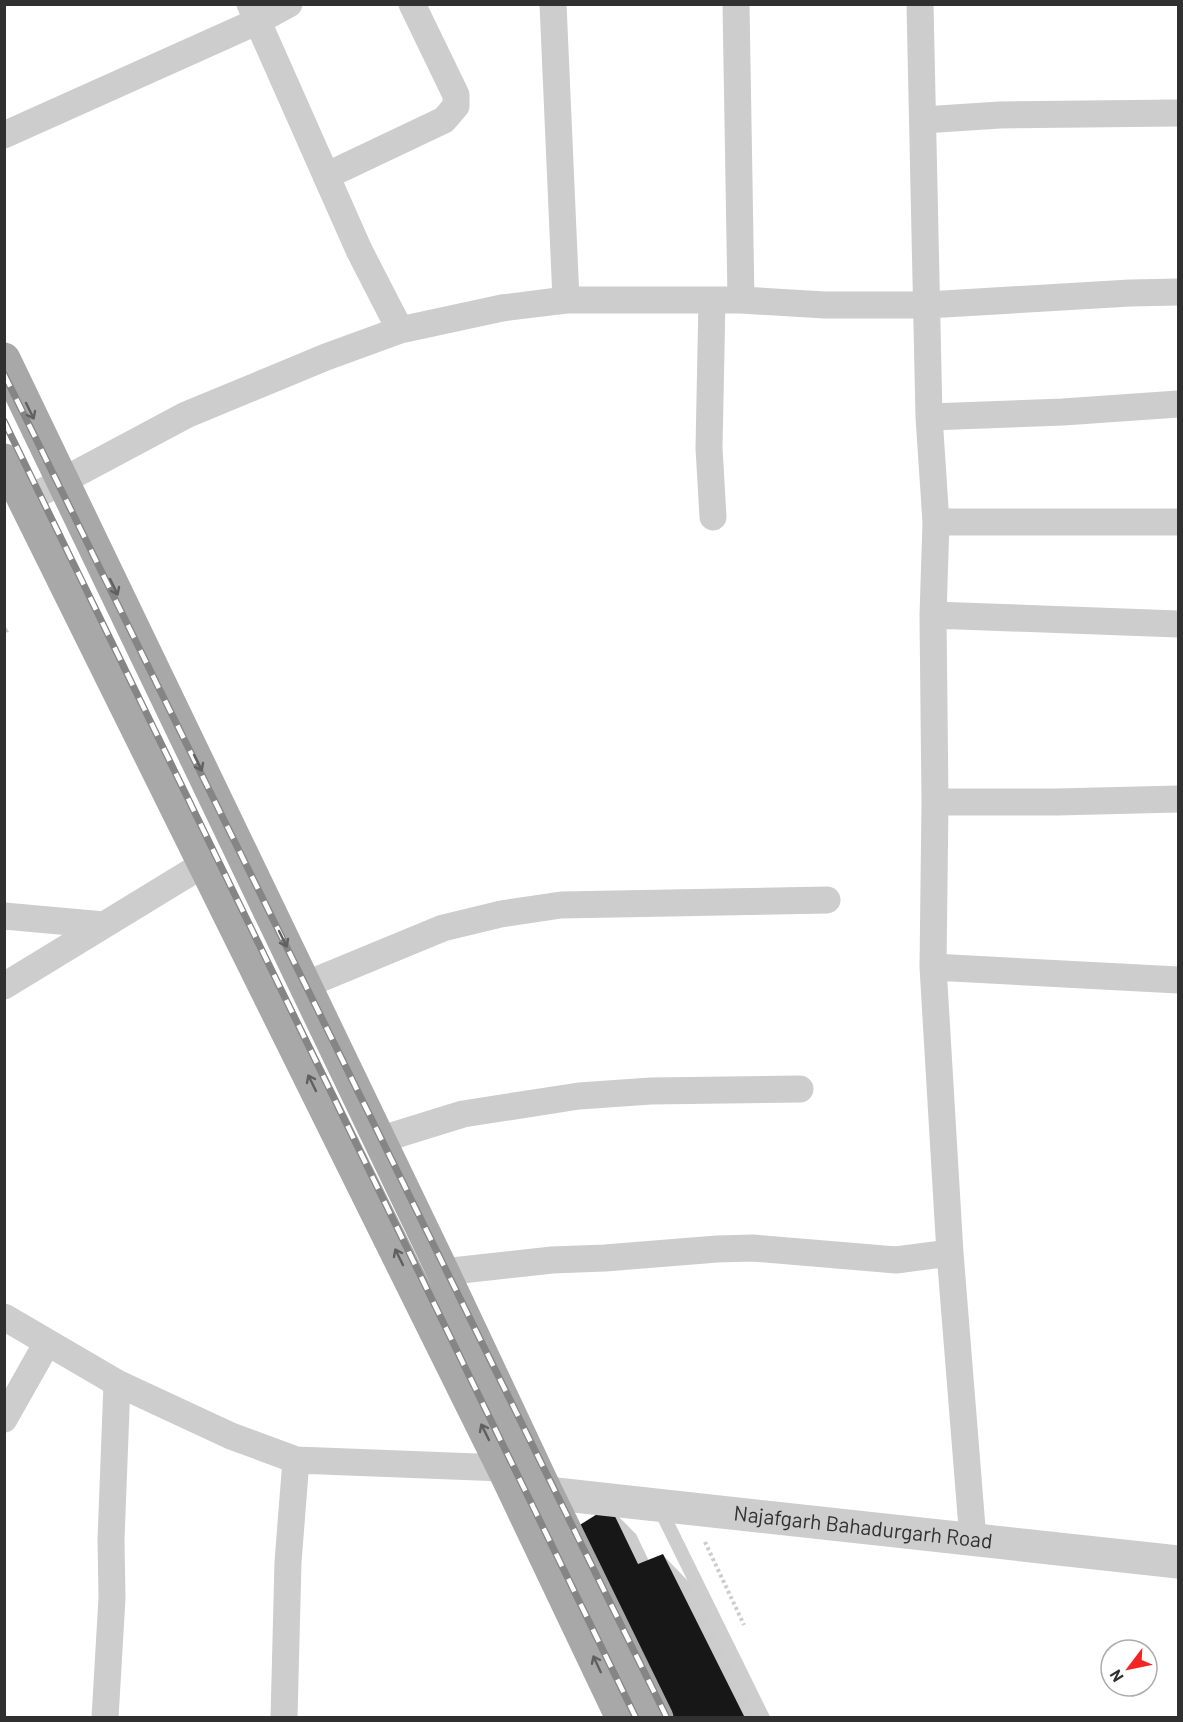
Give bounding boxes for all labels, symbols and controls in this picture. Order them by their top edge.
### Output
one-way arrow [24,402,36,420]
one-way arrow [109,578,120,596]
one-way arrow [193,754,205,772]
one-way arrow [277,929,289,947]
one-way arrow [306,1074,318,1092]
one-way arrow [392,1249,404,1267]
one-way arrow [479,1423,491,1441]
street label: Najafgarh Bahadurgarh Road [733,1500,994,1553]
north arrow [1099,1638,1159,1698]
one-way arrow [591,1656,603,1674]
text: N [1105,1667,1127,1686]

